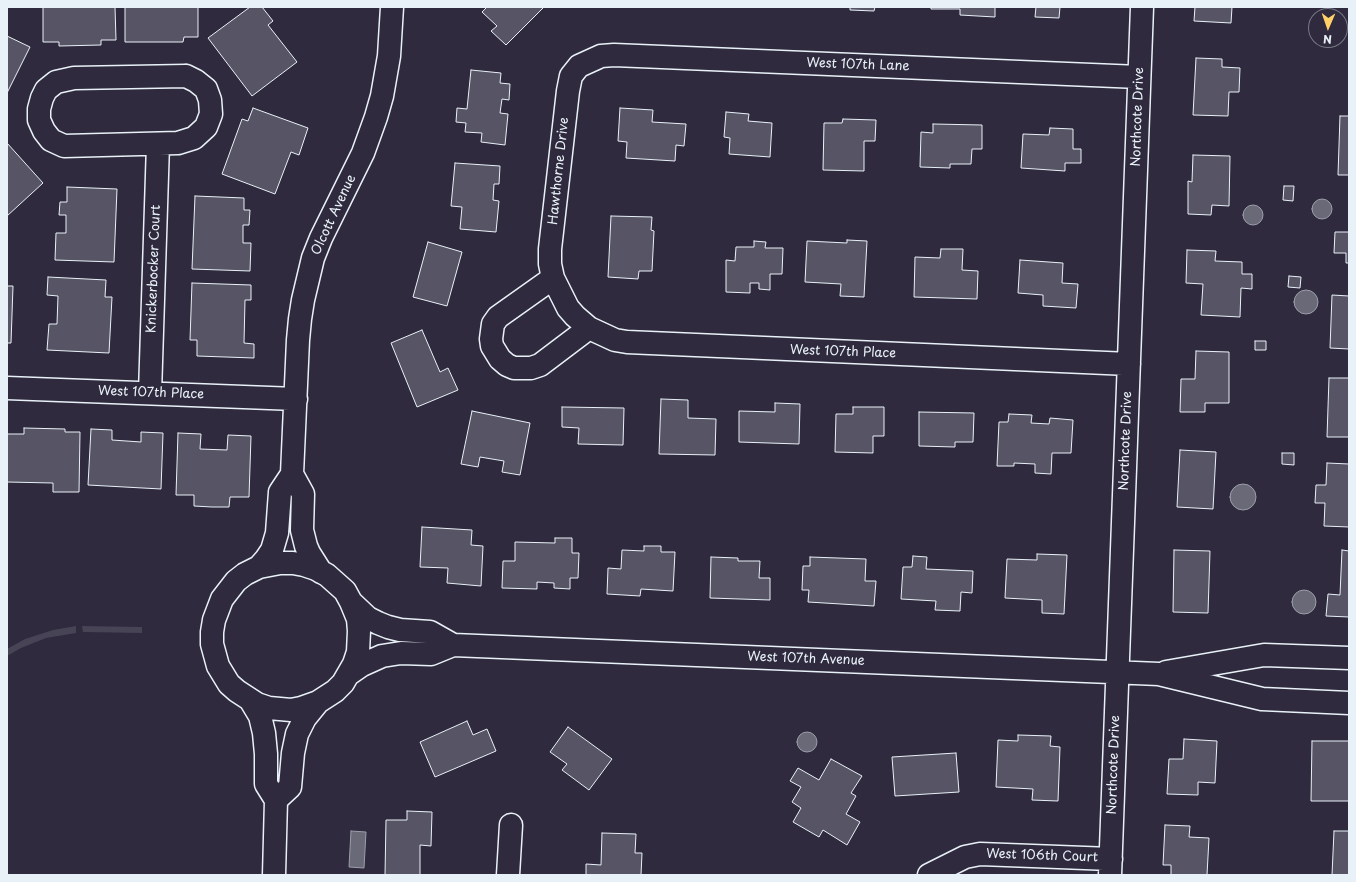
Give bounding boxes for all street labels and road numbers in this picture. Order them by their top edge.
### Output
street label: West 107th Lane [806,55,910,75]
street label: Northcote Drive [1128,67,1148,167]
street label: Hawthorne Drive [546,116,572,226]
street label: Olcott Avenue [309,172,359,258]
street label: Knickerbocker Court [144,205,164,333]
street label: West 107th Place [790,342,896,362]
street label: West 107th Place [98,383,204,403]
street label: Northcote Drive [1116,391,1136,491]
street label: West 107th Avenue [747,649,865,669]
street label: Northcote Drive [1104,715,1124,815]
street label: West 106th Court [986,846,1098,866]

